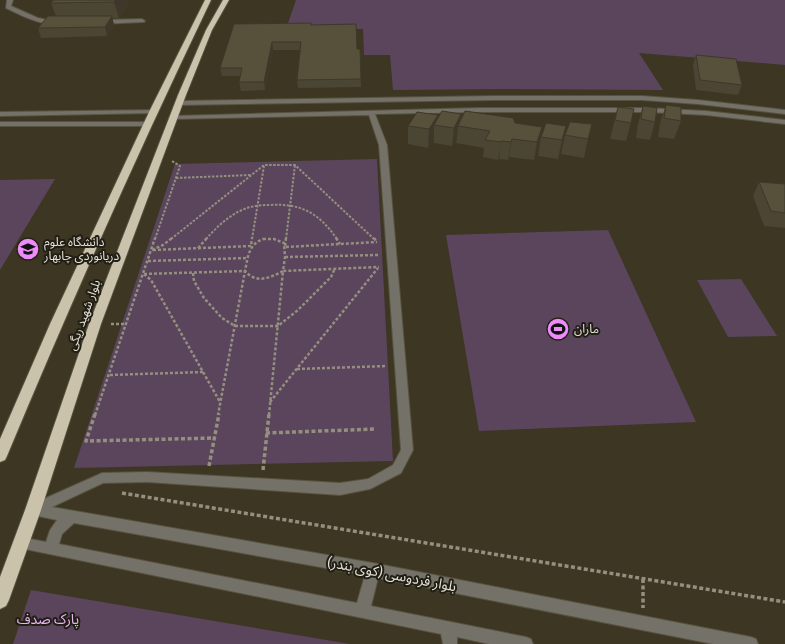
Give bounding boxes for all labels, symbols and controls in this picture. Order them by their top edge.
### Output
place label: دانشگاه علوم دریانوردی چابهار [43,235,119,264]
school or university icon: دانشگاه علوم دریانوردی چابهار [15,236,41,262]
street label: بلوار شهید ریگی [65,278,103,352]
sports icon: ماران [545,316,571,342]
place label: ماران [574,322,599,336]
street label: بلوار فردوسی (کوی بندر) [326,554,458,595]
park label: پارک صدف [17,611,79,629]

